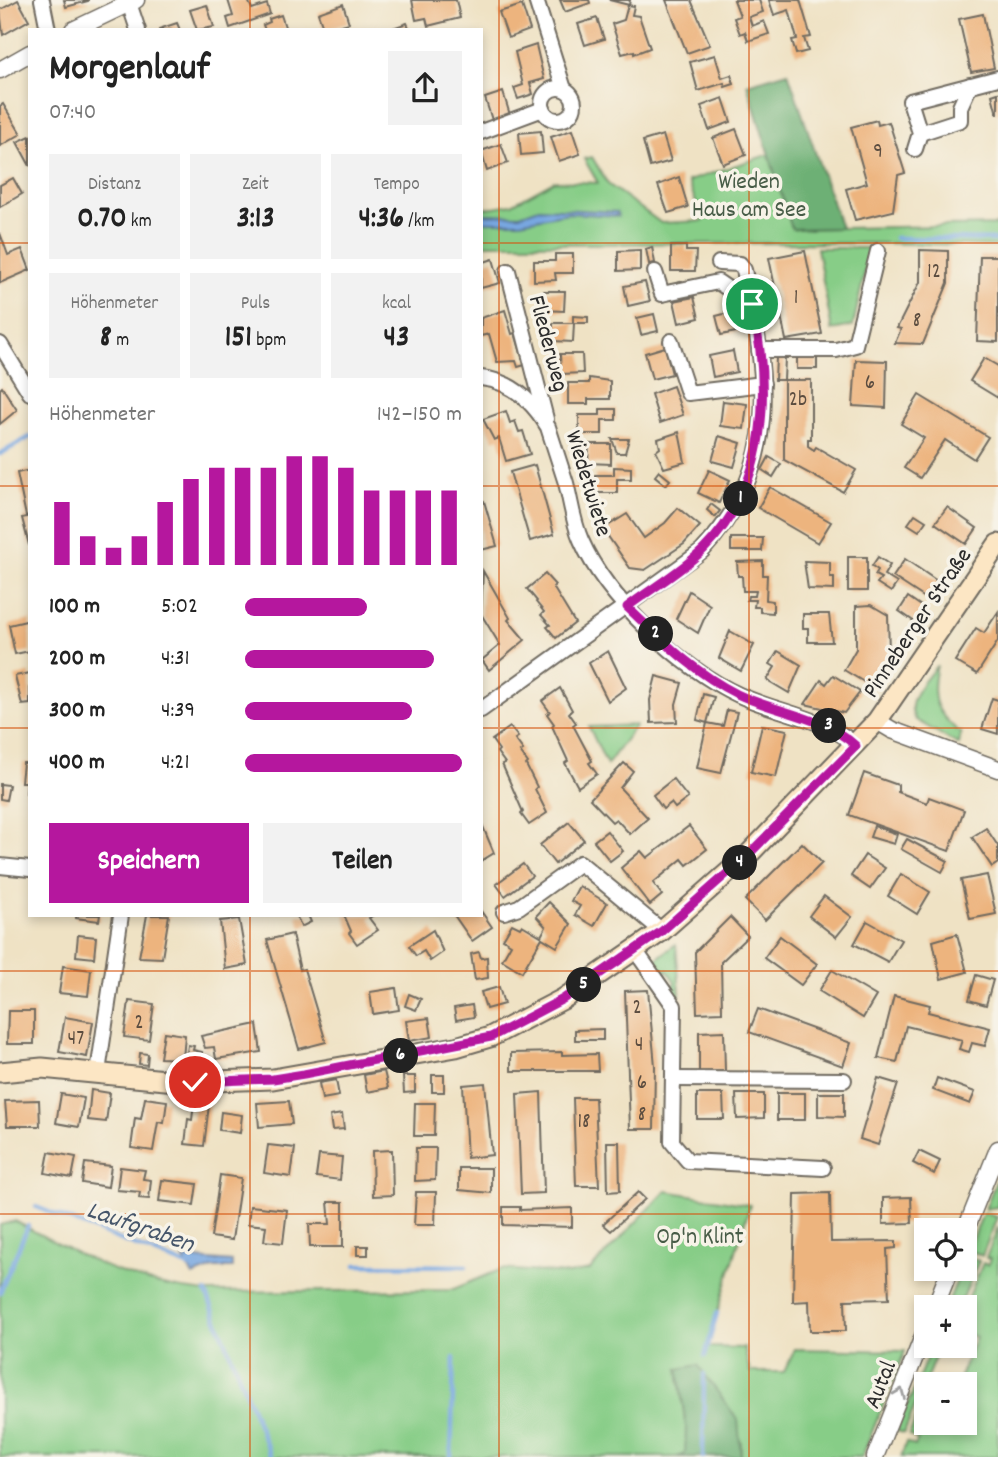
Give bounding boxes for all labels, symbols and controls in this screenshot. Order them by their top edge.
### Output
text: Morgenlauf [49,43,210,98]
button: share [388,51,462,125]
text: 07:40 [49,97,96,130]
house number: 9 [873,138,883,168]
park label: Wieden Haus am See [692,166,806,228]
text: Distanz [88,172,141,199]
text: Zeit [242,172,269,199]
text: Tempo [373,172,420,199]
text: 0.70 [77,199,126,242]
text: 3:13 [236,199,275,242]
text: 4:36 [358,199,404,242]
text: km [126,209,152,236]
text: /km [404,209,435,236]
house number: 12 [927,258,941,288]
pin [722,274,782,334]
house number: 1 [794,284,798,314]
icon: arrive [733,285,771,323]
text: Höhenmeter [71,291,158,318]
text: Puls [241,291,270,318]
text: kcal [382,291,411,318]
street label: Fliederweg [518,292,576,396]
house number: 8 [913,307,921,337]
text: 8 [100,318,112,361]
text: 151 [225,318,252,361]
text: 43 [384,318,409,361]
text: m [112,328,129,355]
text: bpm [252,328,286,355]
house number: 6 [865,369,875,399]
house number: 2b [789,386,807,416]
text: Höhenmeter [49,399,155,432]
text: 142–150 m [377,399,462,432]
street label: Wiedetwiete [555,427,619,541]
pin: 1 [724,482,758,516]
text: 1 [738,485,743,512]
street label: Pinneberger Straße [855,542,981,706]
text: 100 m [49,591,100,624]
text: 5:02 [161,591,198,624]
pin: 2 [638,616,674,652]
text: 2 [651,620,660,647]
text: 200 m [49,643,105,676]
text: 4:31 [161,643,190,676]
text: 300 m [49,695,105,728]
text: 4:39 [161,695,195,728]
pin: 3 [812,708,846,744]
text: 3 [824,712,833,739]
text: 400 m [49,747,105,780]
text: 4:21 [161,747,189,780]
button: Speichern [49,823,249,903]
button: Teilen [263,823,462,903]
pin: 4 [722,846,758,880]
text: 4 [736,849,743,876]
pin: 5 [566,968,602,1002]
text: 5 [579,971,588,998]
house number: 2 [632,994,642,1024]
house number: 2 [134,1009,144,1039]
house number: 47 [68,1025,84,1055]
house number: 4 [635,1031,643,1061]
pin: 6 [384,1038,418,1074]
text: 6 [396,1042,405,1069]
pin [165,1052,225,1112]
icon: check [176,1063,214,1101]
house number: 6 [637,1069,647,1099]
house number: 8 [638,1101,646,1131]
house number: 18 [577,1108,591,1138]
water label: Laufgraben [81,1193,199,1264]
map controls [914,1218,977,1435]
button: locate [914,1218,977,1281]
park label: Op'n Klint [656,1221,744,1255]
button: + [914,1295,977,1358]
street label: Autal [857,1356,907,1414]
button: − [914,1372,977,1435]
one-way arrow [891,1388,905,1400]

